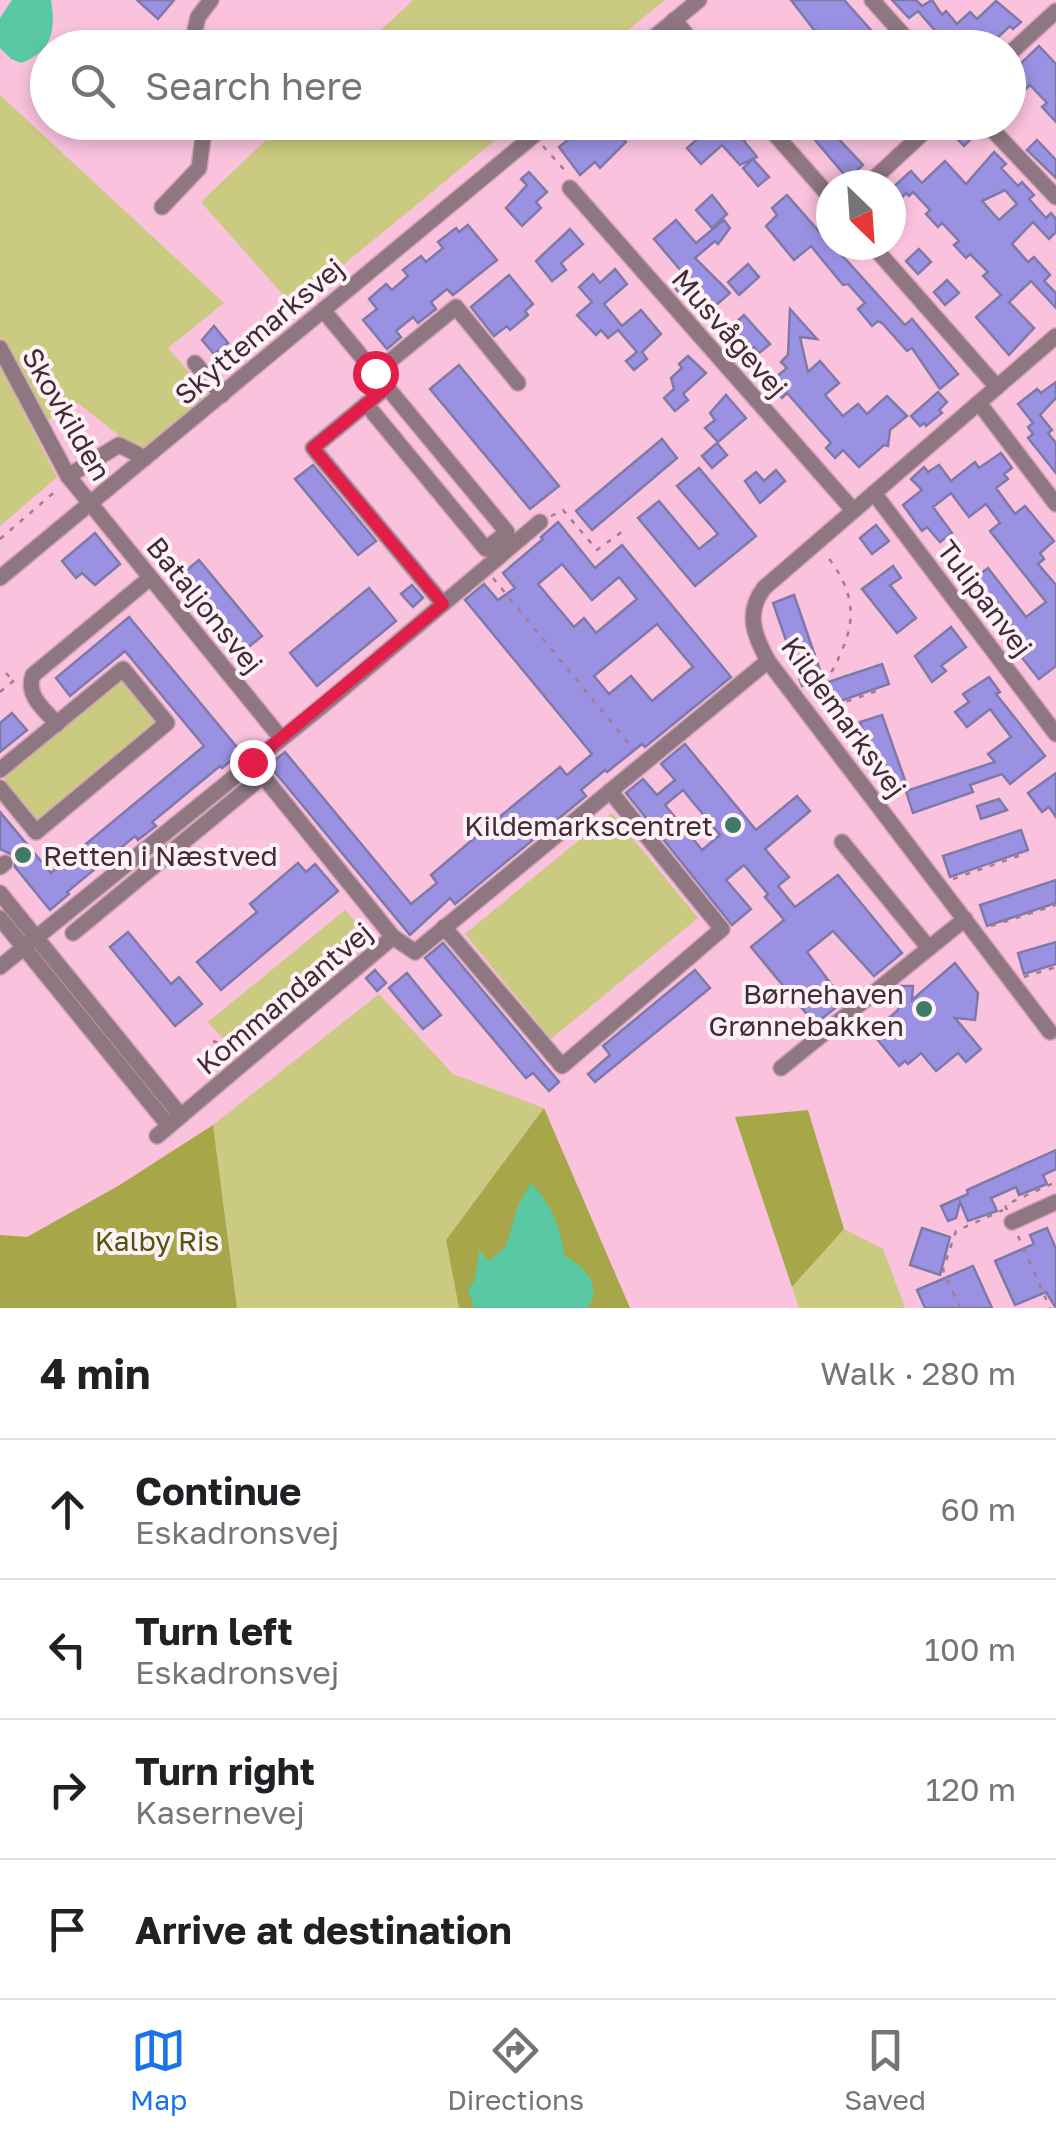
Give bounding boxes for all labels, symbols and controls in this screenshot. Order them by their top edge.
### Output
search box [30,30,1026,140]
icon: search [65,58,120,113]
text: Search here [145,63,363,108]
north arrow [816,170,906,260]
street label: Skyttemarksvej [168,251,350,411]
street label: Musvågevej [666,262,794,404]
street label: Skovkilden [16,342,118,486]
route start [353,351,399,397]
street label: Bataljonsvej [140,530,270,680]
street label: Tulipanvej [931,533,1039,663]
street label: Kildemarksvej [775,630,913,804]
route end [230,740,276,786]
place label: Kildemarkscentret [464,809,713,842]
marker: Kildemarkscentret [722,814,744,836]
place label: Retten i Næstved [43,839,278,872]
marker: Retten i Næstved [12,844,34,866]
street label: Kommandantvej [190,915,378,1081]
place label: Børnehaven Grønnebakken [709,977,904,1042]
marker: Børnehaven Grønnebakken [913,998,935,1020]
park label: Kalby Ris [95,1224,219,1257]
text: 4 min [40,1348,150,1398]
text: Walk · 280 m [820,1354,1016,1392]
text: Continue [135,1468,301,1513]
icon: ahead [40,1482,95,1537]
text: 60 m [940,1490,1016,1528]
text: Eskadronsvej [135,1513,339,1551]
text: Turn left [135,1608,293,1653]
icon: left [40,1622,95,1677]
text: 100 m [924,1630,1016,1668]
text: Eskadronsvej [135,1653,339,1691]
text: Turn right [135,1748,315,1793]
icon: right [40,1762,95,1817]
text: 120 m [926,1770,1016,1808]
text: Kasernevej [135,1793,305,1831]
icon: arrive [40,1902,95,1957]
text: Arrive at destination [135,1907,512,1952]
tab: Map [130,2023,187,2116]
tab: Directions [447,2023,584,2116]
tab: Saved [844,2023,926,2116]

